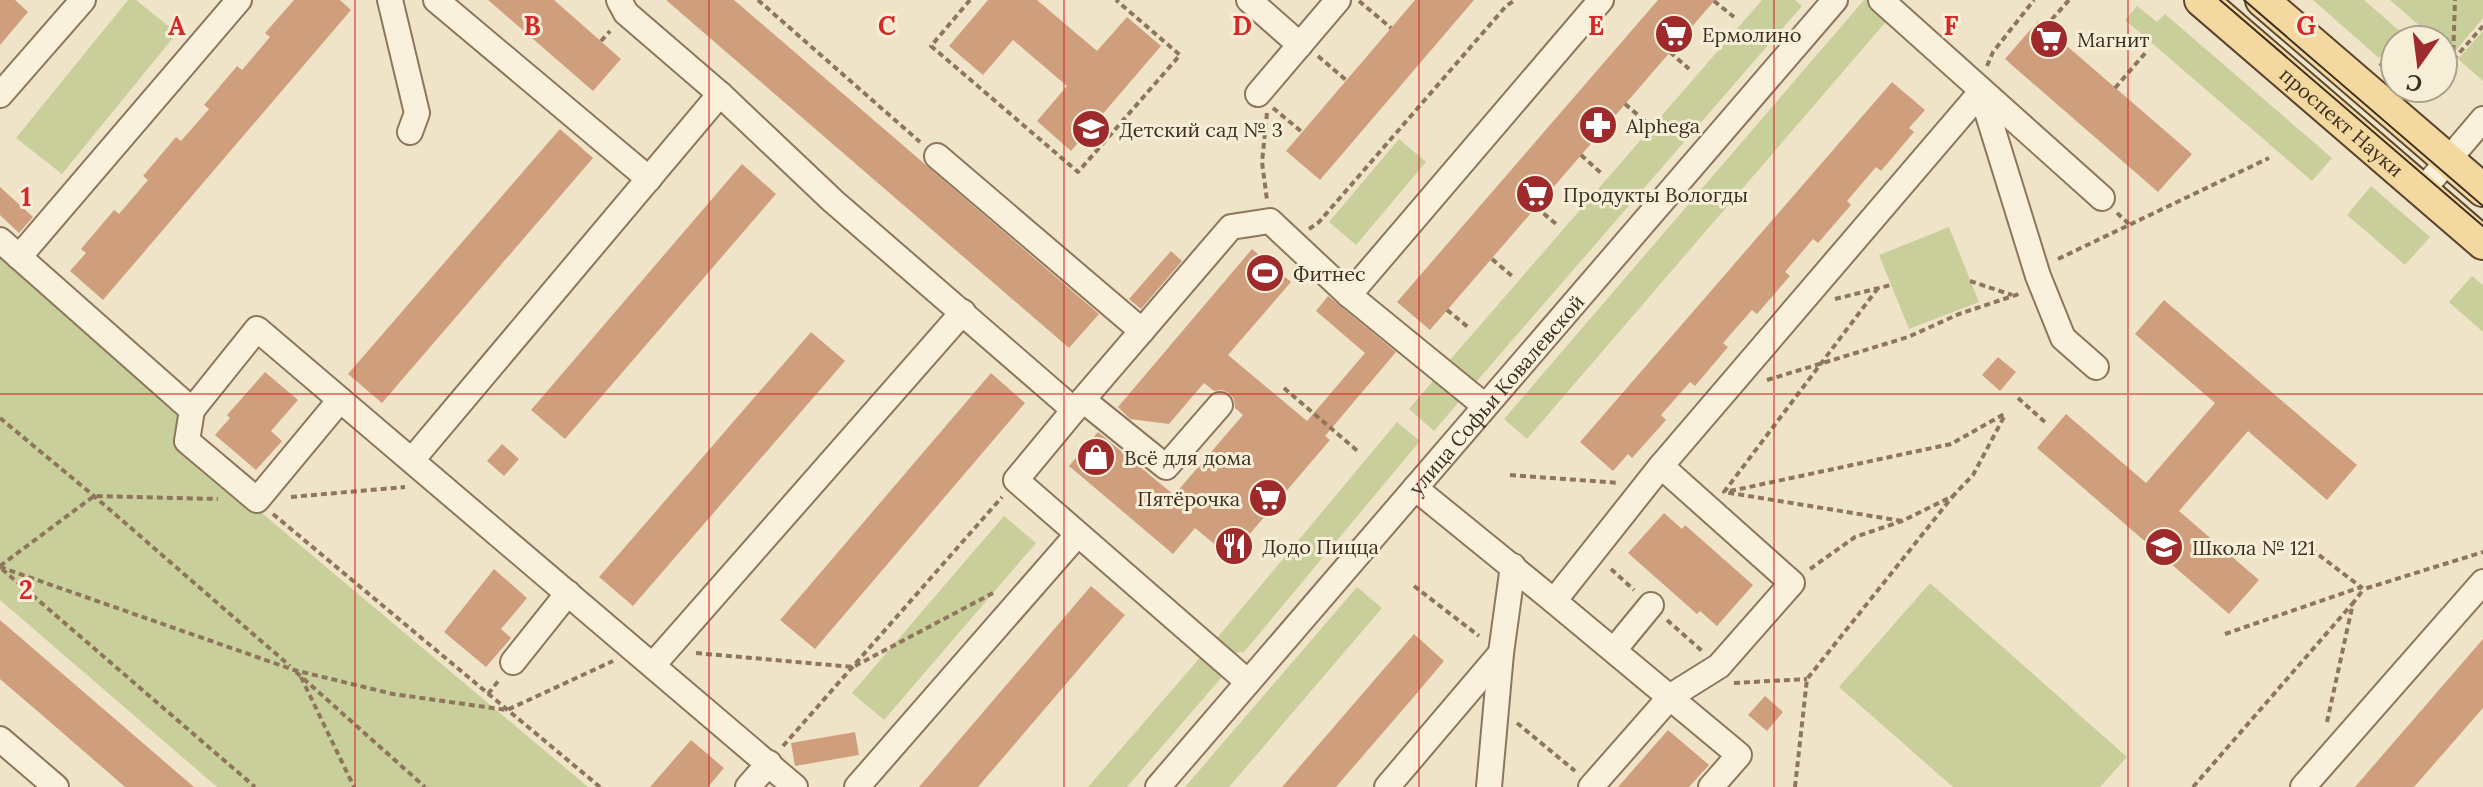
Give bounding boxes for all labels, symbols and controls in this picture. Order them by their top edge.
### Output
text: A [168,9,186,42]
text: B [523,9,541,42]
text: C [878,9,896,42]
text: D [1232,9,1252,42]
text: E [1588,9,1604,42]
text: F [1944,9,1959,42]
text: G [2296,9,2316,42]
supermarket icon: Ермолино [1653,13,1695,55]
supermarket icon: Магнит [2028,18,2070,60]
place label: Ермолино [1702,22,1801,47]
north arrow [2379,24,2459,104]
place label: Магнит [2077,27,2149,52]
street label: проспект Науки [2275,61,2409,182]
text: С [2403,68,2425,99]
pharmacy icon: Alphega [1577,104,1619,146]
school or university icon: Детский сад № 3 [1070,108,1112,150]
place label: Alphega [1625,113,1700,138]
place label: Детский сад № 3 [1119,117,1283,142]
supermarket icon: Продукты Вологды [1514,173,1556,215]
text: 1 [21,180,31,213]
place label: Продукты Вологды [1563,182,1748,207]
sports icon: Фитнес [1244,252,1286,294]
place label: Фитнес [1293,261,1366,286]
street label: улица Софьи Ковалевской [1403,289,1589,500]
shop icon: Всё для дома [1075,436,1117,478]
place label: Всё для дома [1124,445,1251,470]
supermarket icon: Пятёрочка [1247,477,1289,519]
place label: Пятёрочка [1137,486,1240,511]
restaurant icon: Додо Пицца [1213,525,1255,567]
school or university icon: Школа № 121 [2143,526,2185,568]
place label: Додо Пицца [1262,534,1379,559]
place label: Школа № 121 [2192,535,2315,560]
text: 2 [19,573,33,606]

